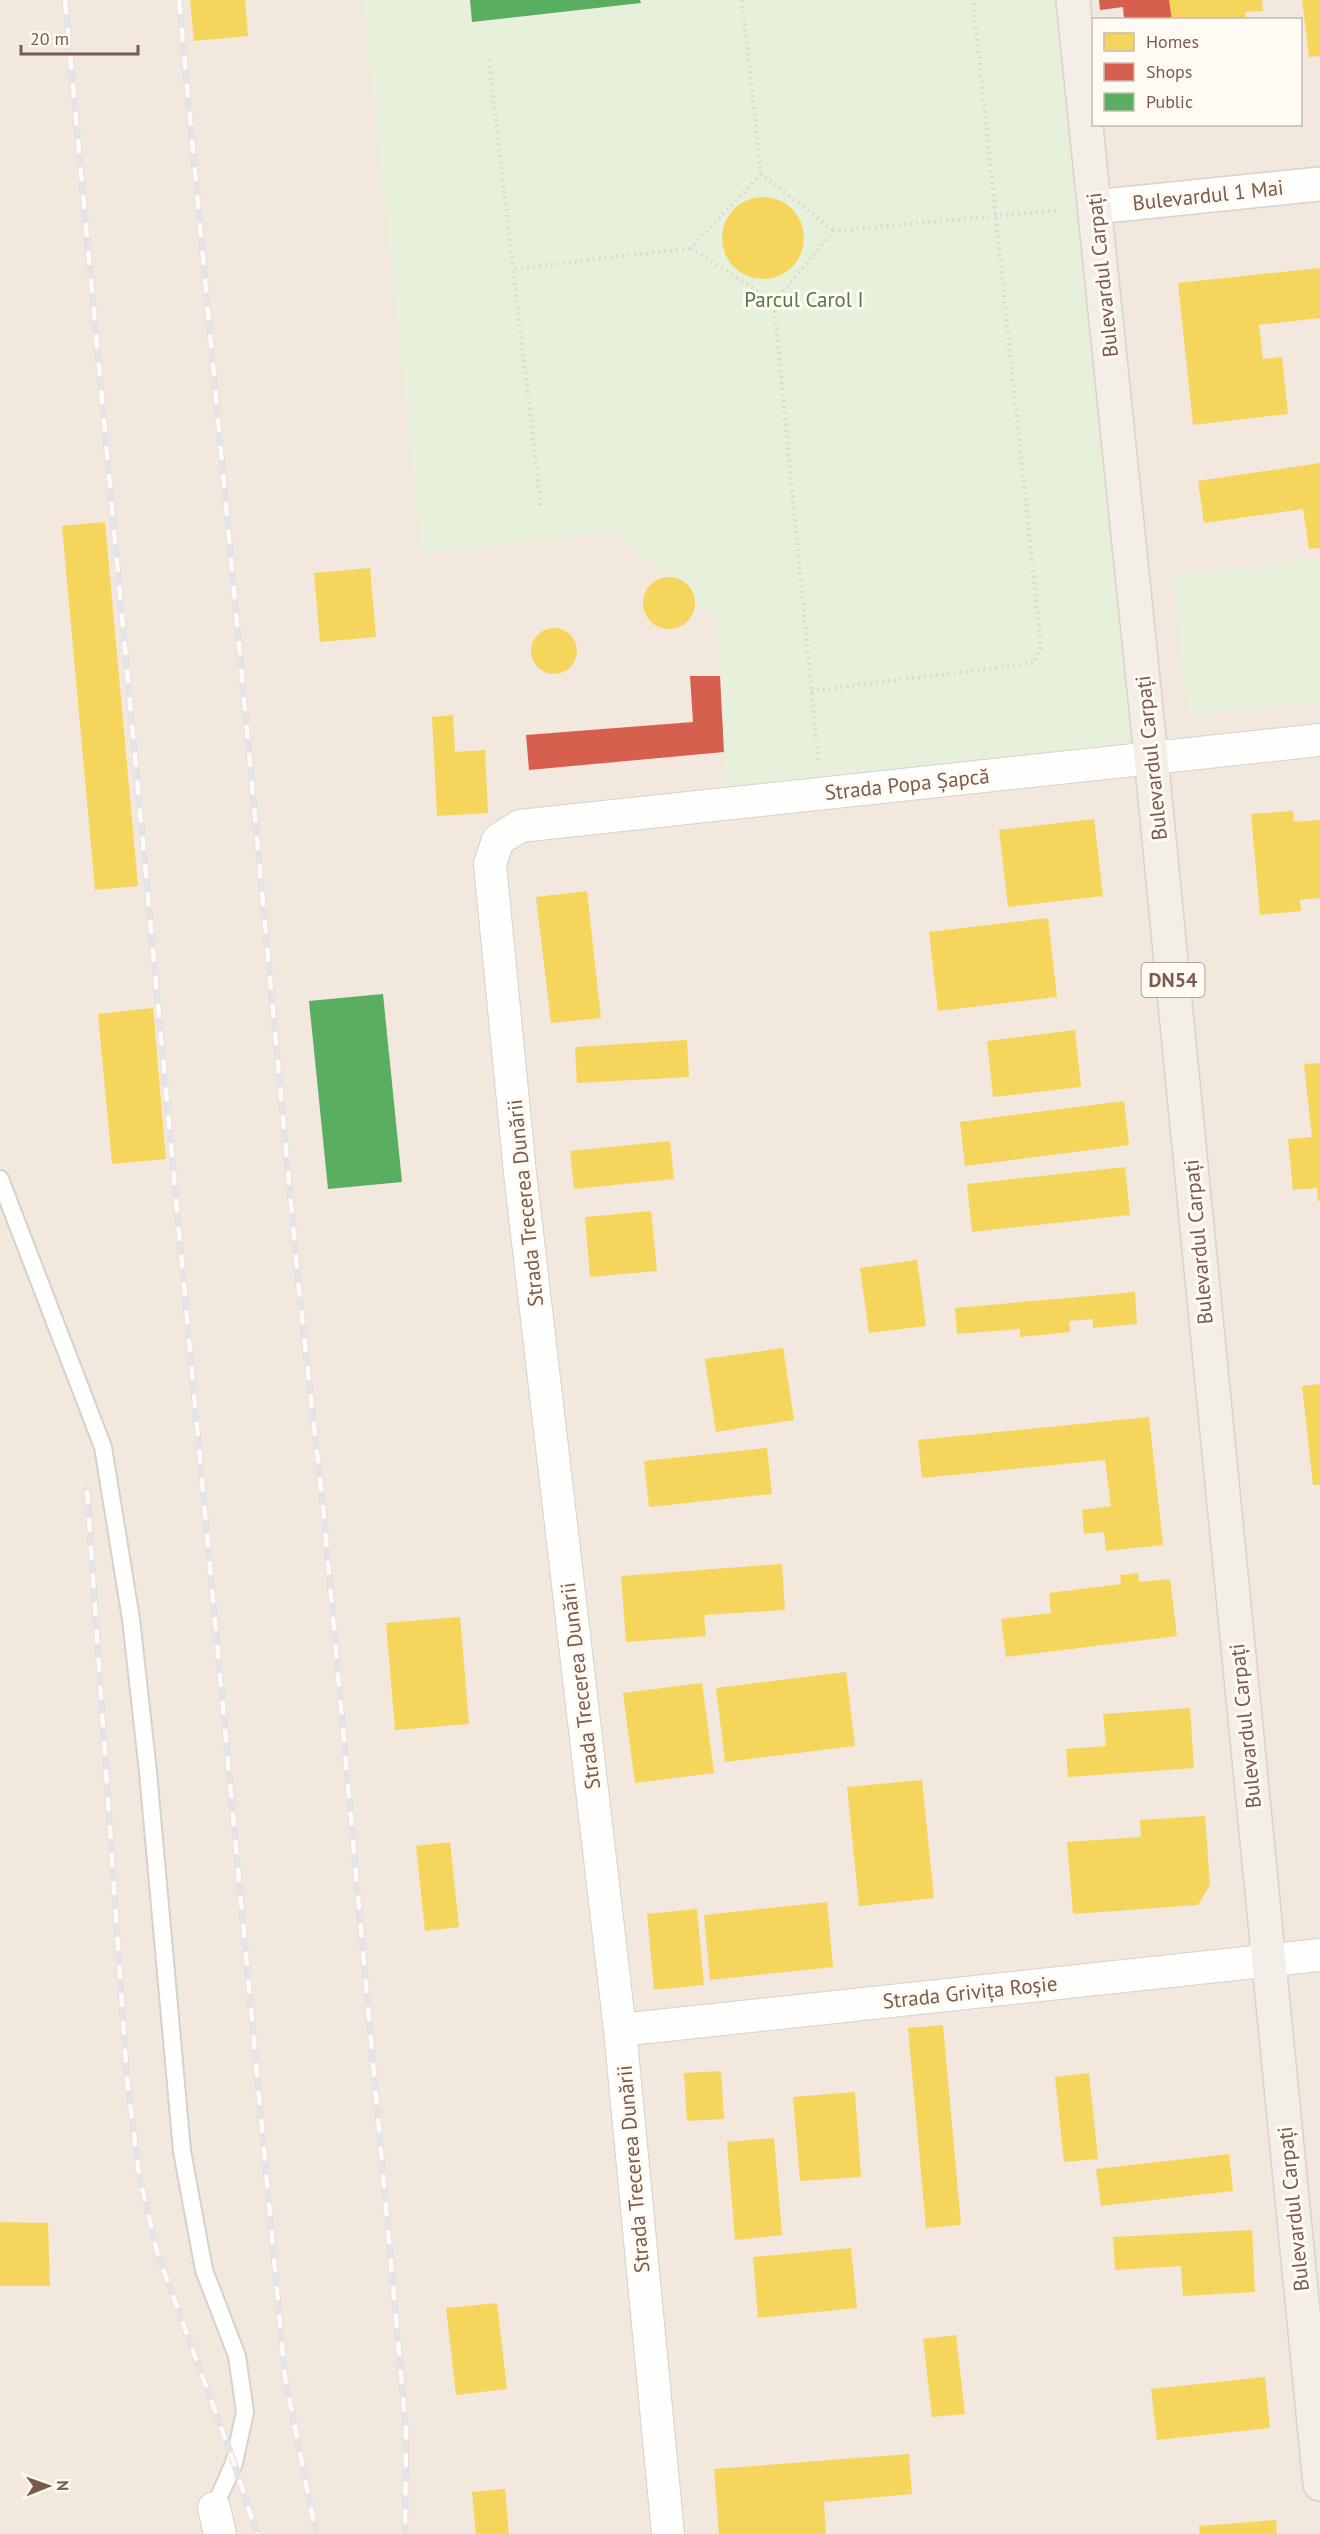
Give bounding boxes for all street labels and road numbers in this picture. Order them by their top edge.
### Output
street label: Bulevardul 1 Mai [1131,174,1285,216]
street label: Bulevardul Carpați [1080,191,1124,359]
street label: Bulevardul Carpați [1129,674,1173,842]
street label: Strada Popa Șapcă [823,762,991,806]
road number: DN54 [1142,963,1204,997]
street label: Strada Trecerea Dunării [501,1098,549,1308]
street label: Bulevardul Carpați [1177,1158,1219,1326]
street label: Strada Trecerea Dunării [554,1581,606,1791]
street label: Bulevardul Carpați [1223,1642,1267,1810]
street label: Strada Grivița Roșie [881,1969,1059,2015]
street label: Strada Trecerea Dunării [610,2064,656,2274]
street label: Bulevardul Carpați [1271,2125,1315,2293]

